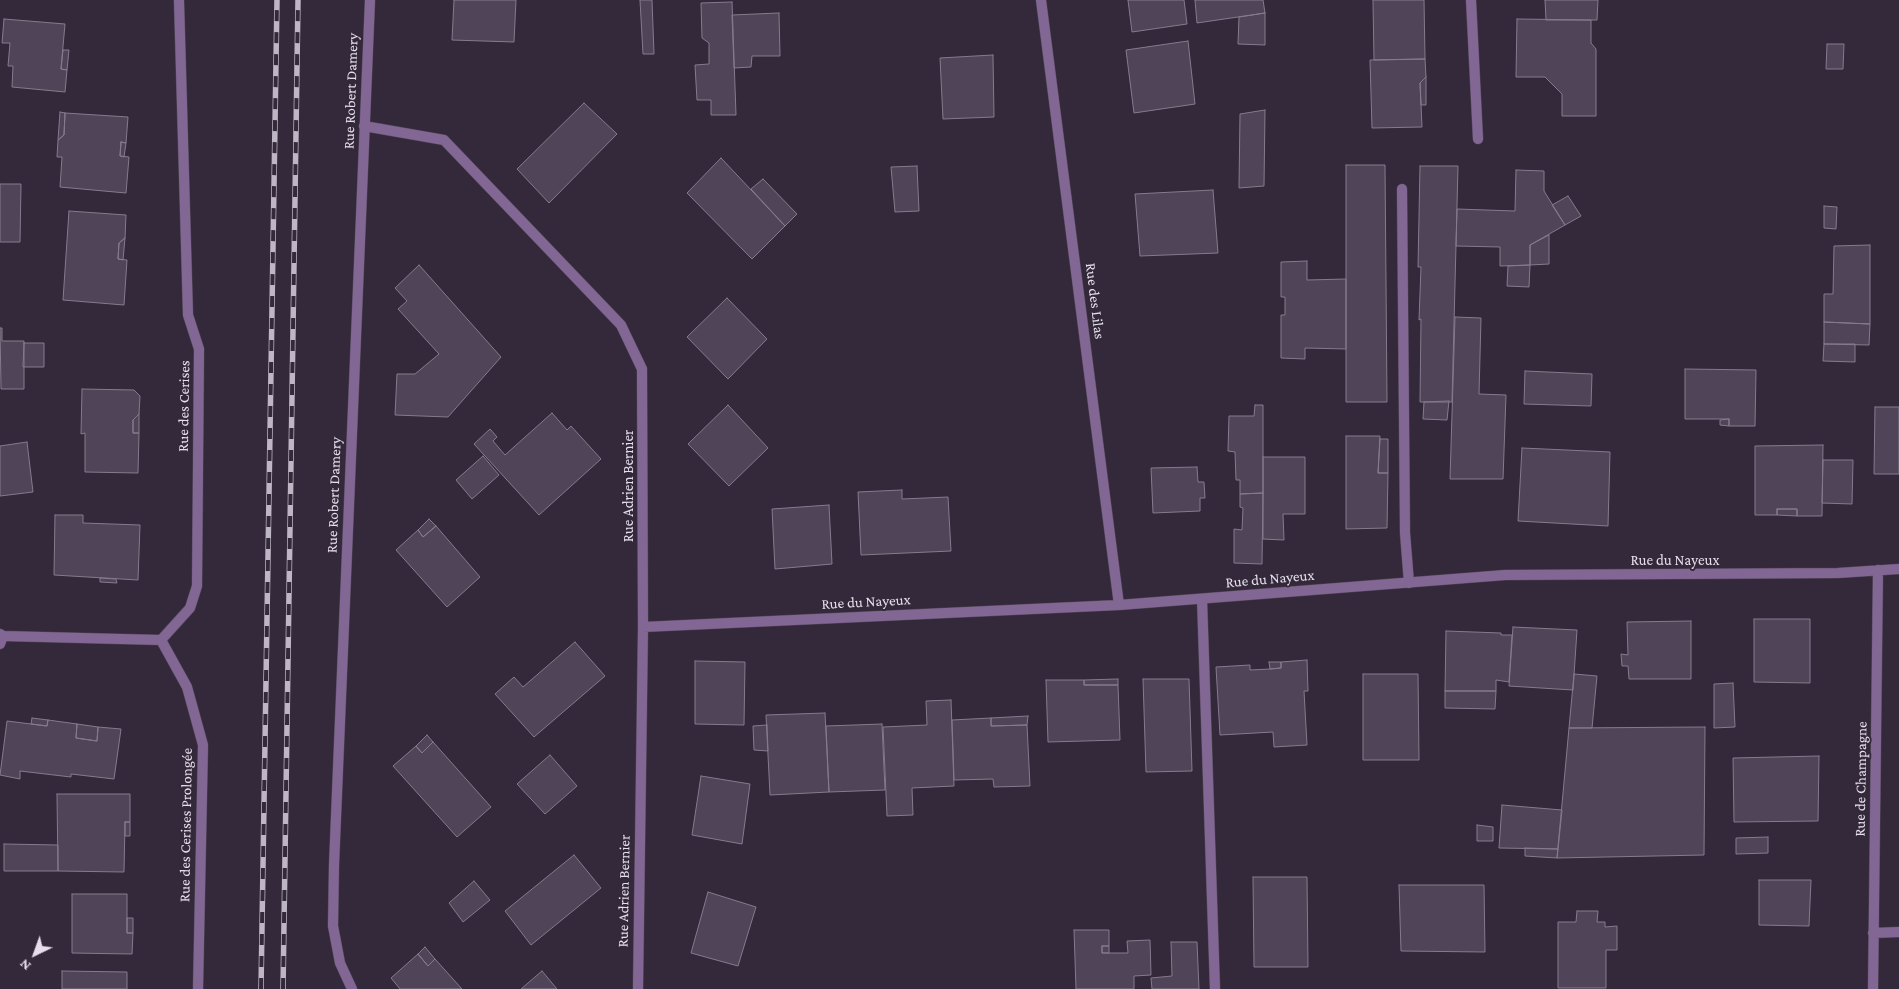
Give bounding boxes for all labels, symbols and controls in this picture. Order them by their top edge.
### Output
street label: Rue Robert Damery [340,33,362,149]
street label: Rue des Lilas [1081,262,1109,340]
street label: Rue des Cerises [174,360,194,452]
street label: Rue Adrien Bernier [619,430,637,542]
street label: Rue Robert Damery [323,437,345,553]
street label: Rue du Nayeux [1630,551,1720,569]
street label: Rue du Nayeux [1225,566,1315,592]
street label: Rue du Nayeux [821,591,911,613]
street label: Rue de Champagne [1851,721,1871,837]
street label: Rue des Cerises Prolongée [176,748,196,902]
street label: Rue Adrien Bernier [614,835,634,947]
north arrow [10,929,60,979]
text: N [16,956,34,974]

